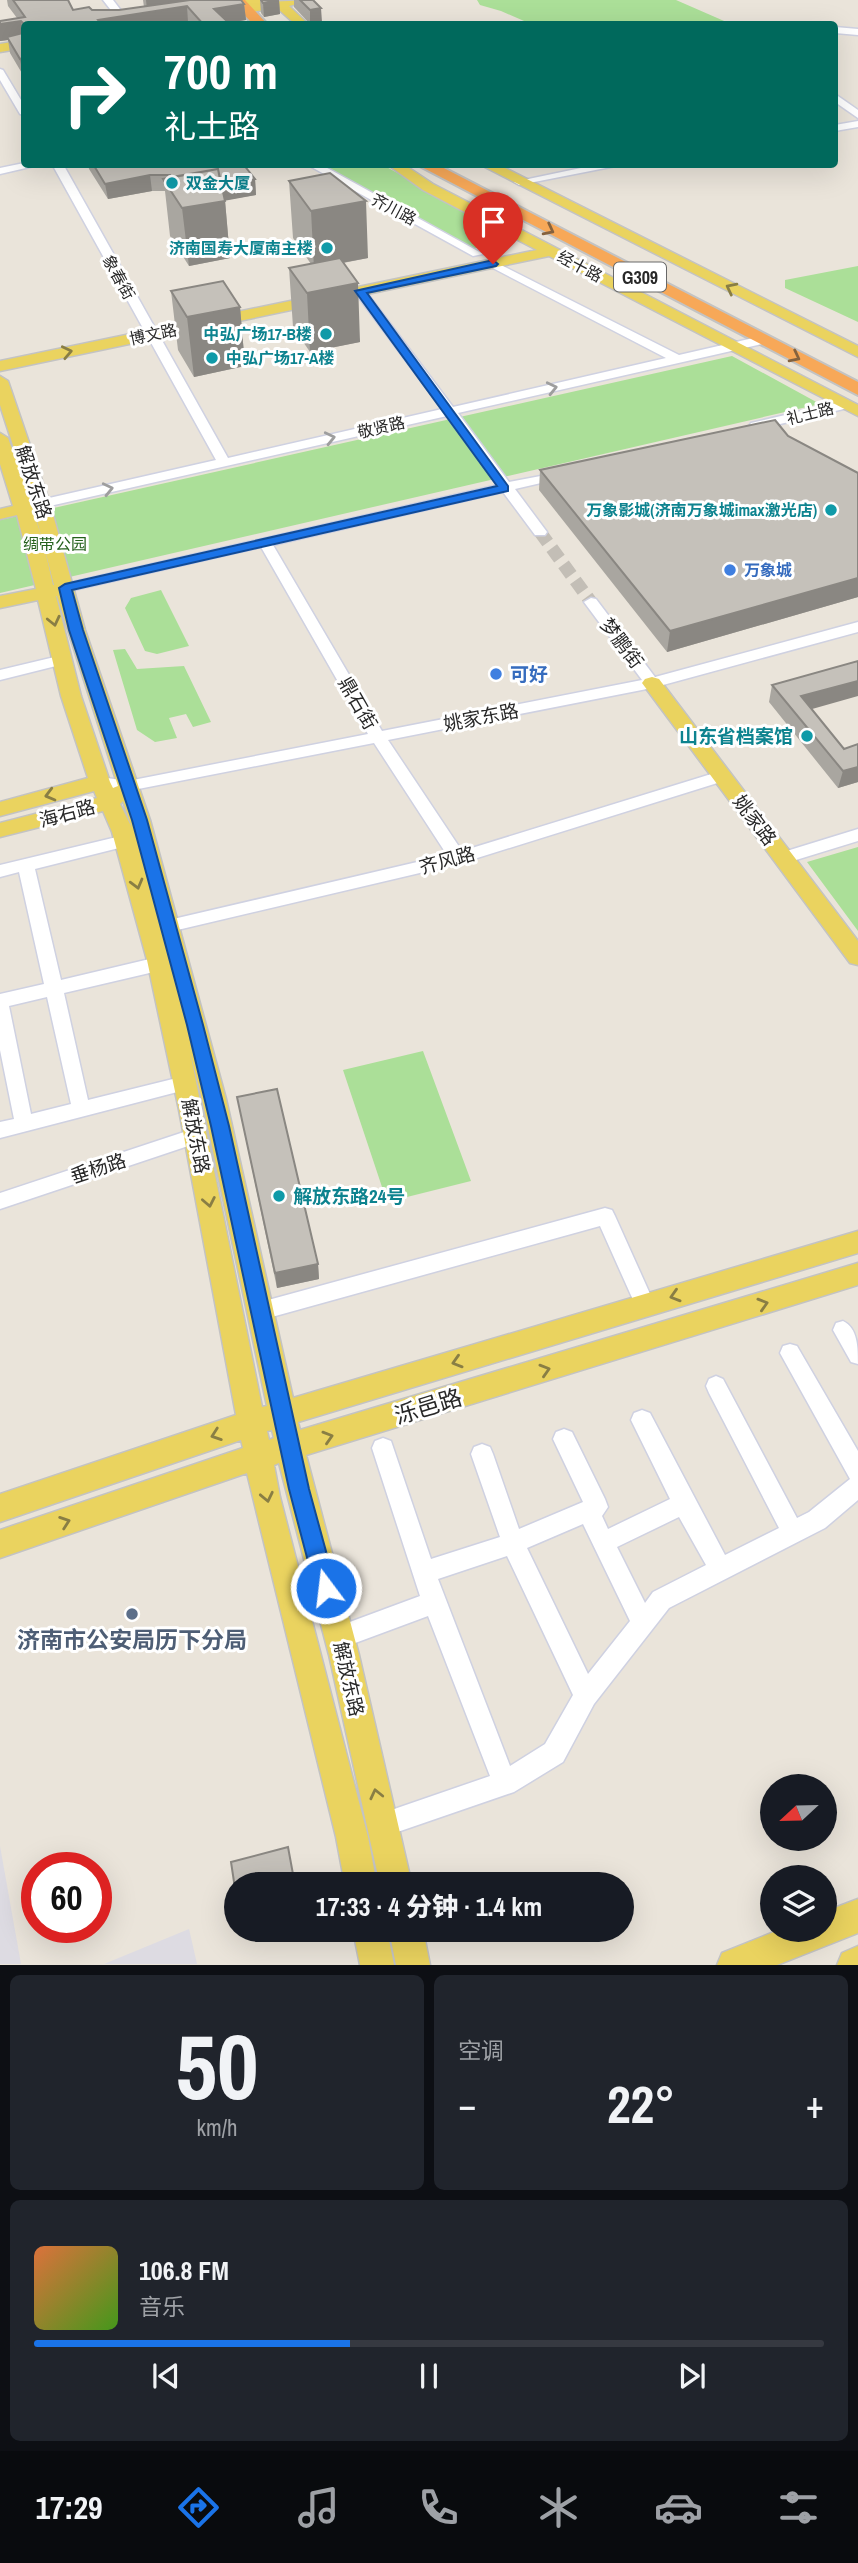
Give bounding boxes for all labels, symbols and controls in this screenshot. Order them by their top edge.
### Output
text: 700 m [164,38,278,104]
icon: right [49,49,140,140]
text: 礼士路 [164,105,260,148]
place label: 双金大厦 [186,172,250,194]
marker: 双金大厦 [164,175,180,191]
street label: 齐川路 [368,188,420,230]
pin [463,192,523,264]
icon: arrive [474,203,512,241]
one-way arrow [542,222,554,236]
place label: 济南国寿大厦南主楼 [169,237,313,259]
marker: 济南国寿大厦南主楼 [319,240,335,256]
street label: 经十路 [554,245,606,287]
street label: 象春街 [98,251,140,303]
road number: G309 [614,262,666,292]
one-way arrow [726,283,738,297]
street label: 博文路 [127,318,179,350]
place label: 中弘广场17-B楼 [204,323,312,345]
marker: 中弘广场17-B楼 [318,326,334,342]
one-way arrow [61,345,73,360]
place label: 中弘广场17-A楼 [226,347,334,369]
one-way arrow [787,348,800,362]
marker: 中弘广场17-A楼 [204,350,220,366]
one-way arrow [546,382,558,396]
street label: 礼士路 [784,397,836,429]
street label: 敬贤路 [355,411,407,443]
one-way arrow [324,432,336,446]
street label: 解放东路 [10,442,58,522]
one-way arrow [102,482,114,497]
place label: 万象影城(济南万象城imax激光店) [586,499,817,521]
marker: 万象影城(济南万象城imax激光店) [823,502,839,518]
park label: 绸带公园 [23,533,87,555]
place label: 万象城 [744,559,792,581]
marker: 万象城 [722,562,738,578]
street label: 梦鹏街 [594,612,650,674]
one-way arrow [46,615,60,627]
place label: 可好 [510,661,548,687]
marker: 可好 [488,666,504,682]
street label: 鼎石街 [332,672,384,734]
street label: 姚家东路 [441,697,521,737]
place label: 山东省档案馆 [679,723,793,749]
marker: 山东省档案馆 [799,728,815,744]
one-way arrow [44,787,56,802]
street label: 姚家路 [727,789,783,851]
street label: 海右路 [36,793,98,833]
street label: 齐风路 [416,840,478,880]
one-way arrow [129,878,143,890]
street label: 解放东路 [176,1096,216,1176]
street label: 垂杨路 [67,1147,129,1189]
place label: 解放东路24号 [293,1183,405,1209]
marker: 解放东路24号 [271,1188,287,1204]
one-way arrow [200,1196,215,1208]
one-way arrow [670,1288,682,1303]
one-way arrow [756,1297,768,1312]
one-way arrow [452,1353,464,1368]
one-way arrow [539,1364,551,1379]
street label: 泺邑路 [390,1381,466,1431]
one-way arrow [211,1427,223,1441]
one-way arrow [322,1431,334,1446]
one-way arrow [258,1491,273,1503]
one-way arrow [58,1516,70,1530]
position arrow [289,1551,363,1625]
marker: 济南市公安局历下分局 [124,1606,140,1622]
place label: 济南市公安局历下分局 [17,1624,247,1655]
street label: 解放东路 [328,1639,370,1719]
north arrow [760,1774,836,1852]
map controls [760,1774,837,1942]
one-way arrow [369,1788,384,1800]
speed limit sign: 60 [21,1852,112,1943]
button: layers [760,1865,837,1942]
text: 17:33 · 4 分钟 · 1.4 km [316,1889,542,1924]
text: 50 [176,2005,259,2127]
text: 空调 [458,2035,504,2066]
text: 22° [607,2069,675,2139]
text: − [458,2079,476,2130]
text: + [806,2079,824,2130]
text: km/h [197,2112,237,2143]
text: 106.8 FM [139,2253,229,2288]
text: 音乐 [139,2291,185,2322]
icon: previous [147,2357,185,2395]
icon: pause [410,2357,448,2395]
icon: next [673,2357,711,2395]
icon: directions [174,2483,223,2532]
icon: music [294,2483,343,2532]
icon: phone [414,2483,463,2532]
icon: climate [534,2483,583,2532]
icon: car [654,2483,703,2532]
icon: filters [774,2483,823,2532]
text: 17:29 [35,2486,103,2529]

